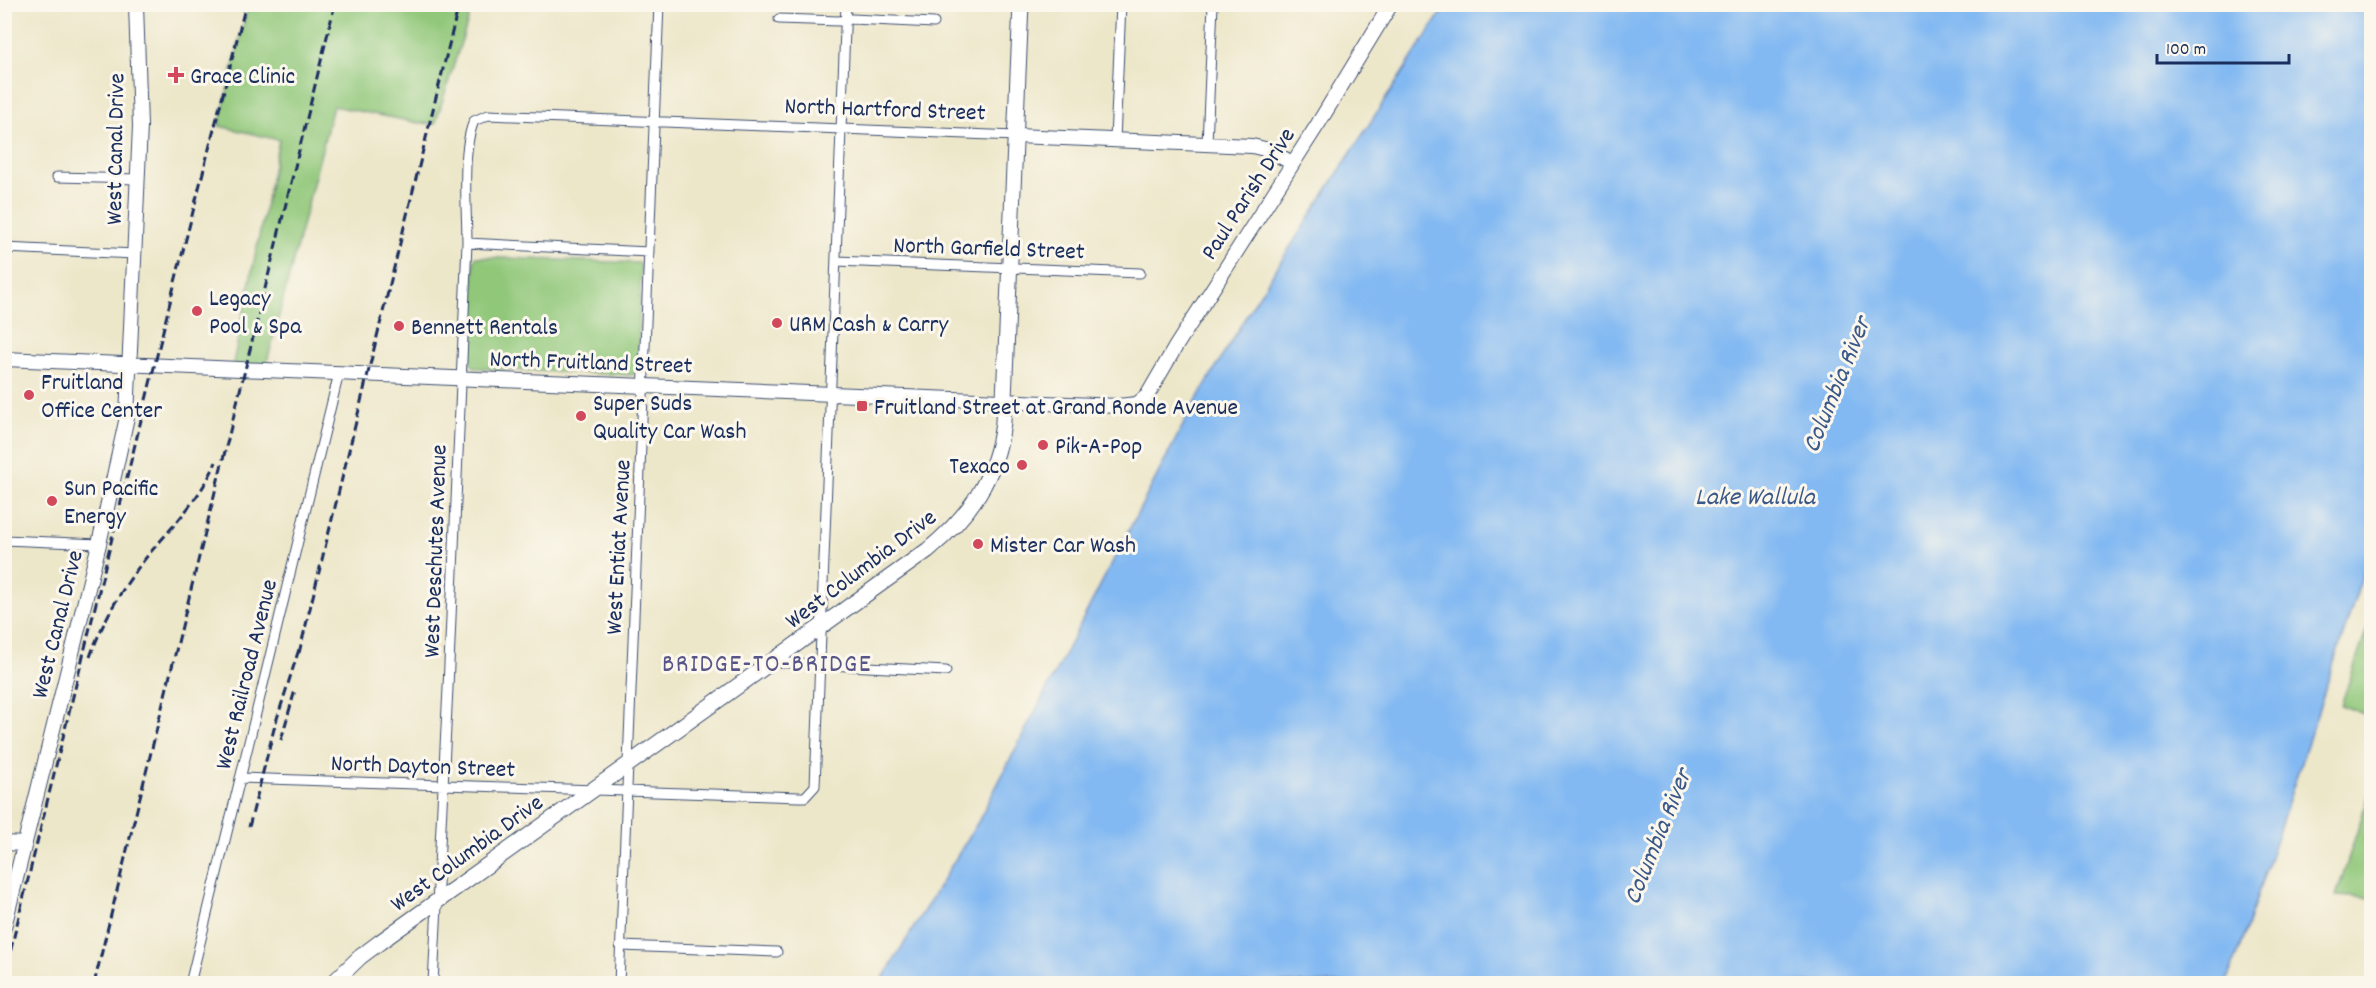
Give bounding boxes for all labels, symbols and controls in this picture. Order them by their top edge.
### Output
scale bar [2157,27,2289,65]
text: 100 m [2166,38,2206,63]
place label: Grace Clinic [190,61,295,95]
marker: Grace Clinic [167,66,185,84]
street label: West Canal Drive [99,73,135,225]
street label: North Hartford Street [784,90,986,132]
street label: Paul Parish Drive [1194,122,1305,268]
street label: North Garfield Street [893,230,1085,270]
place label: Legacy Pool & Spa [209,283,302,345]
marker: Legacy Pool & Spa [190,304,204,318]
place label: URM Cash & Carry [789,309,949,343]
water label: Columbia River [1794,309,1883,459]
place label: Bennett Rentals [411,312,558,346]
marker: URM Cash & Carry [770,316,784,330]
marker: Bennett Rentals [392,319,406,333]
street label: North Fruitland Street [489,343,693,385]
place label: Fruitland Office Center [41,367,162,429]
marker: Fruitland Office Center [22,388,36,402]
place label: Super Suds Quality Car Wash [593,388,746,450]
place label: Fruitland Street at Grand Ronde Avenue [874,392,1238,426]
marker: Fruitland Street at Grand Ronde Avenue [855,399,869,413]
marker: Super Suds Quality Car Wash [574,409,588,423]
place label: Pik-A-Pop [1055,431,1142,465]
marker: Pik-A-Pop [1036,438,1050,452]
street label: West Deschutes Avenue [416,444,458,658]
place label: Texaco [949,451,1010,485]
marker: Texaco [1015,458,1029,472]
street label: West Entiat Avenue [598,459,642,636]
place label: Sun Pacific Energy [64,473,158,535]
water label: Lake Wallula [1695,480,1817,517]
marker: Sun Pacific Energy [45,494,59,508]
street label: West Columbia Drive [779,502,945,639]
place label: Mister Car Wash [990,530,1136,564]
marker: Mister Car Wash [971,537,985,551]
street label: West Canal Drive [24,547,94,702]
street label: West Railroad Avenue [208,576,288,773]
district label: BRIDGE-TO-BRIDGE [662,647,872,684]
street label: North Dayton Street [330,748,516,788]
water label: Columbia River [1615,761,1704,911]
street label: West Columbia Drive [384,787,551,922]

